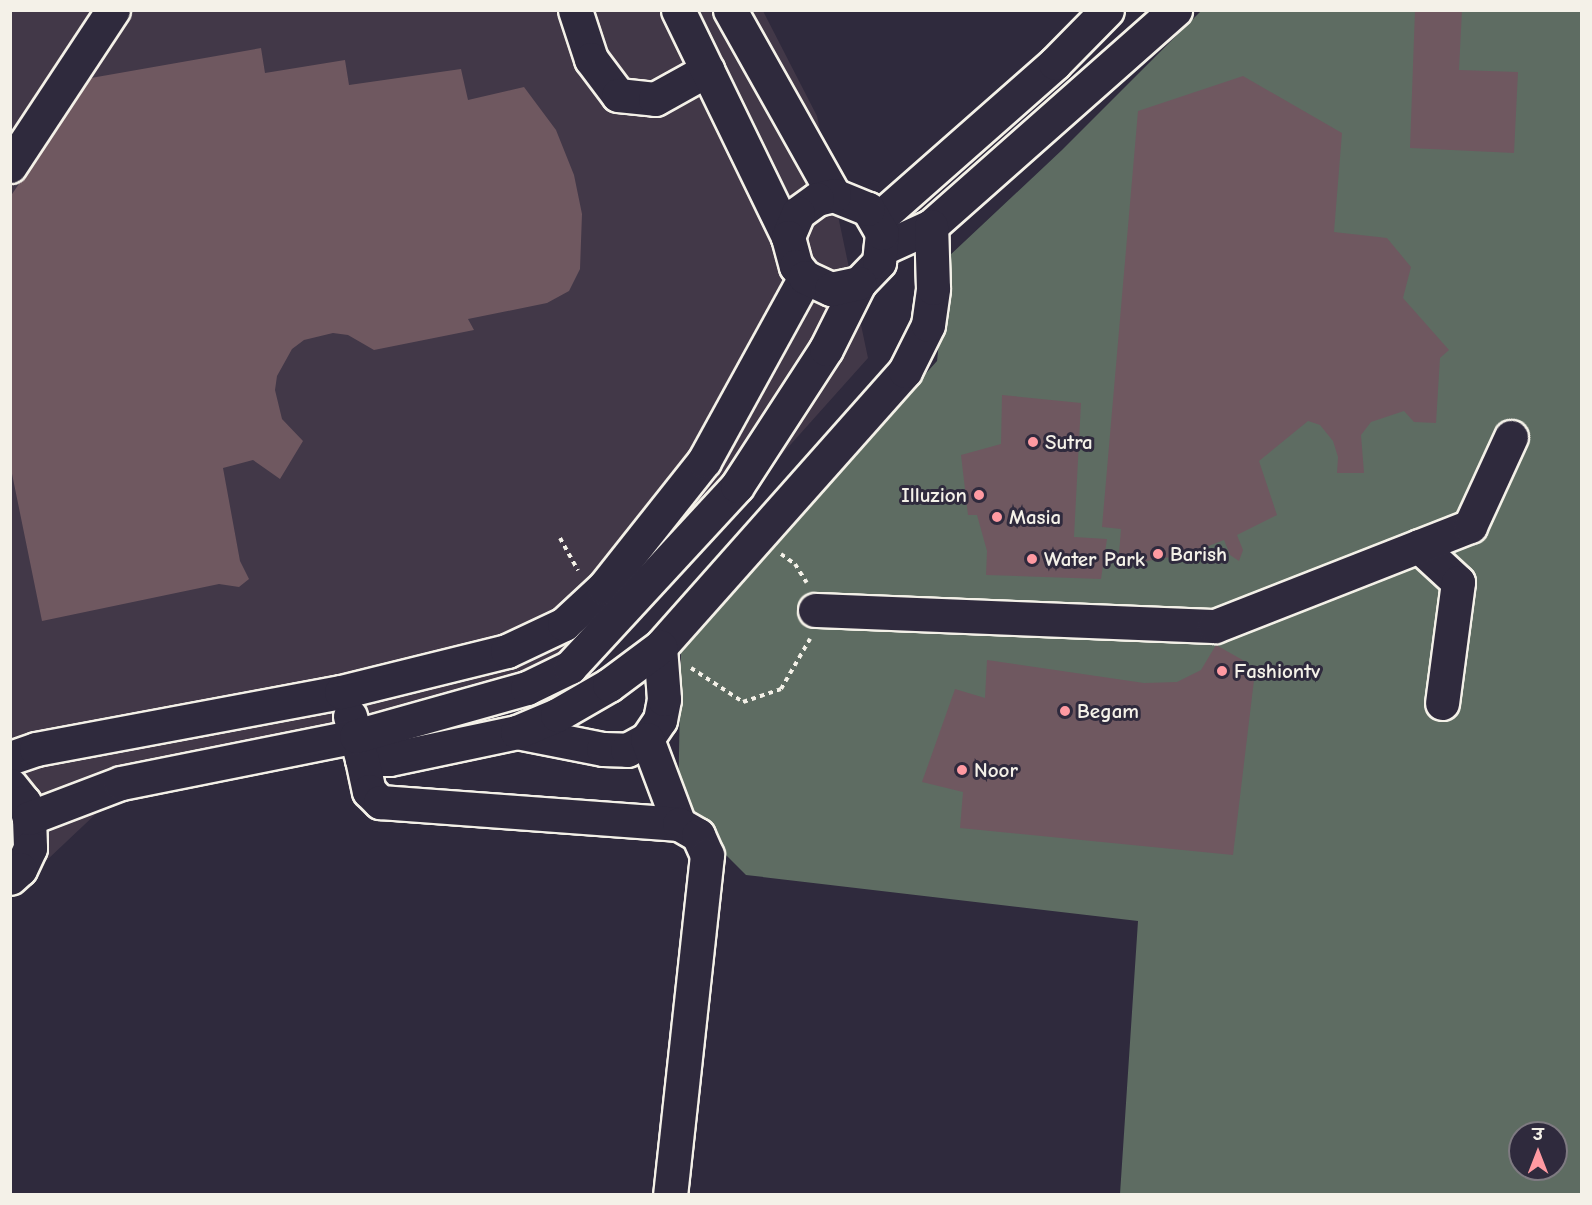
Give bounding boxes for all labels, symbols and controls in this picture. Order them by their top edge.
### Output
place label: Sutra [1045,429,1093,455]
marker: Sutra [1026,435,1040,449]
place label: Illuzion [901,482,967,508]
marker: Illuzion [972,488,986,502]
place label: Masia [1009,504,1061,530]
marker: Masia [990,510,1004,524]
place label: Barish [1170,541,1227,567]
place label: Water Park [1044,546,1145,572]
marker: Barish [1151,547,1165,561]
marker: Water Park [1025,552,1039,566]
place label: Fashiontv [1234,658,1320,684]
marker: Fashiontv [1215,664,1229,678]
place label: Begam [1077,698,1139,724]
marker: Begam [1058,704,1072,718]
place label: Noor [974,757,1018,783]
marker: Noor [955,763,969,777]
north arrow [1508,1121,1568,1181]
text: उ [1533,1126,1543,1144]

